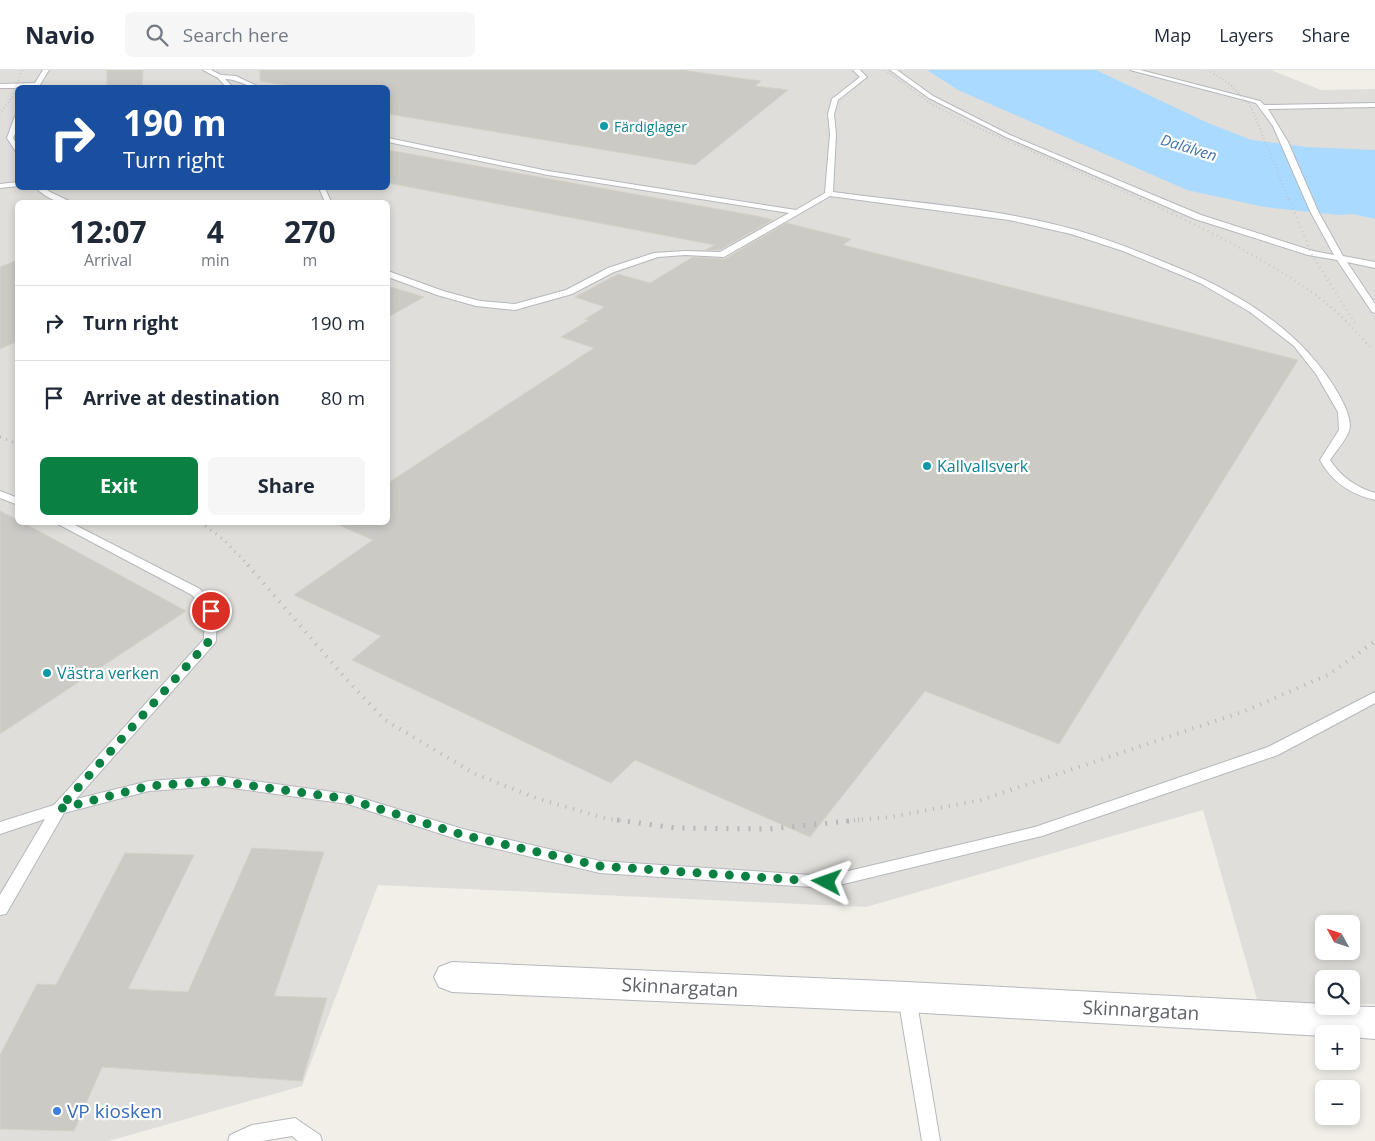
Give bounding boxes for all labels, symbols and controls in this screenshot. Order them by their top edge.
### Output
search box [125,12,475,57]
text: Navio [25,18,95,51]
icon: search [143,21,171,49]
text: Search here [183,22,289,48]
text: Map [1154,23,1191,47]
text: Layers [1219,23,1274,47]
text: Share [1302,23,1350,47]
text: 190 m [123,99,227,146]
icon: right [40,105,105,170]
place label: Färdiglager [614,117,687,136]
marker: Färdiglager [598,120,610,132]
water label: Dalälven [1159,129,1219,165]
text: Turn right [123,144,225,174]
text: 12:07 [69,211,147,252]
text: 4 [207,211,224,252]
text: 270 [284,211,336,252]
text: Arrival [84,249,132,271]
text: min [201,249,230,271]
text: m [302,249,317,271]
icon: right [40,309,68,337]
text: Turn right [83,310,178,336]
text: 190 m [310,310,365,336]
icon: arrive [40,384,68,412]
text: Arrive at destination [83,385,280,411]
text: 80 m [321,385,365,411]
place label: Kallvallsverk [937,455,1029,477]
button: Exit [40,457,198,515]
button: Share [208,457,365,515]
marker: Kallvallsverk [921,460,933,472]
pin [190,590,232,632]
icon: arrive [197,597,225,625]
place label: Västra verken [57,662,159,684]
marker: Västra verken [41,667,53,679]
position arrow [800,855,852,907]
north arrow [1315,915,1360,960]
map controls [1315,915,1360,1125]
button: search [1315,970,1360,1015]
street label: Skinnargatan [621,971,739,1003]
street label: Skinnargatan [1082,994,1200,1026]
button: + [1315,1025,1360,1070]
button: − [1315,1080,1360,1125]
place label: VP kiosken [67,1098,162,1124]
marker: VP kiosken [51,1105,63,1117]

